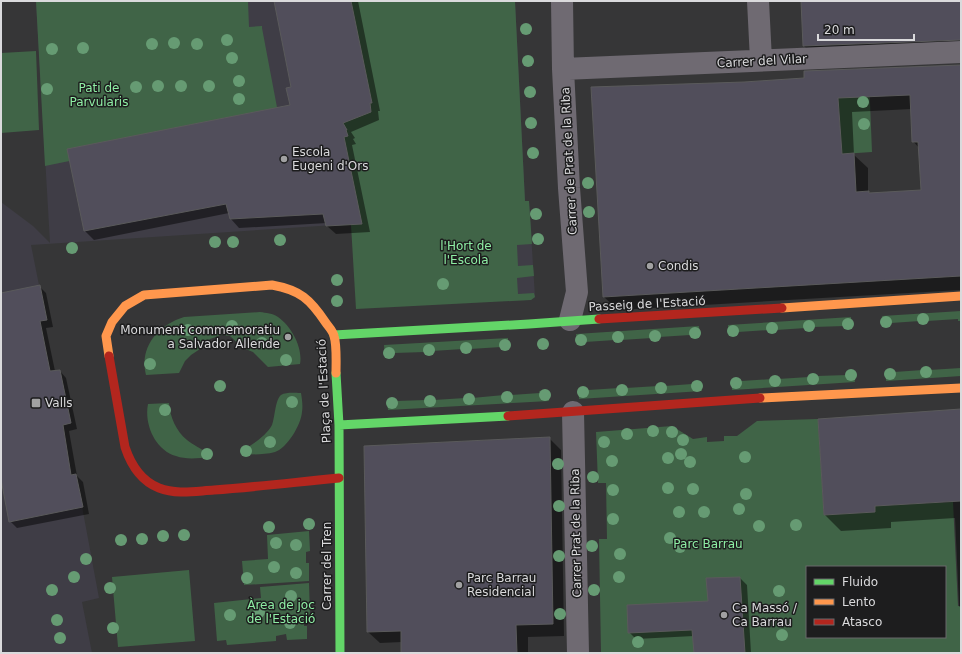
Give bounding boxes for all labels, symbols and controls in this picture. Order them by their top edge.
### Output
scale bar [818,16,914,42]
text: 20 m [824,23,855,37]
street label: Carrer del Vilar [717,52,808,70]
park label: Pati de Parvularis [70,81,128,109]
street label: Carrer de Prat de la Riba [558,87,580,235]
place label: Escola Eugeni d'Ors [292,145,369,173]
marker: Escola Eugeni d'Ors [279,154,289,164]
park label: l'Hort de l'Escola [440,239,492,267]
place label: Condis [658,259,699,273]
marker: Condis [645,261,655,271]
street label: Passeig de l'Estació [588,294,706,314]
place label: Monument commemoratiu a Salvador Allende [120,323,280,351]
marker: Monument commemoratiu a Salvador Allende [283,332,293,342]
street label: Plaça de l'Estació [314,339,334,443]
place label: Valls [45,396,73,410]
marker: Valls [30,397,42,409]
street label: Carrer Prat de la Riba [568,468,584,598]
street label: Carrer del Tren [320,522,334,610]
park label: Parc Barrau [673,537,743,551]
legend [806,566,946,638]
place label: Parc Barrau Residencial [467,571,536,599]
text: Fluido [842,575,878,589]
marker: Parc Barrau Residencial [454,580,464,590]
text: Lento [842,595,876,609]
park label: Àrea de joc de l'Estació [247,597,315,626]
place label: Ca Massó / Ca Barrau [732,601,798,629]
marker: Ca Massó / Ca Barrau [719,610,729,620]
text: Atasco [842,615,882,629]

